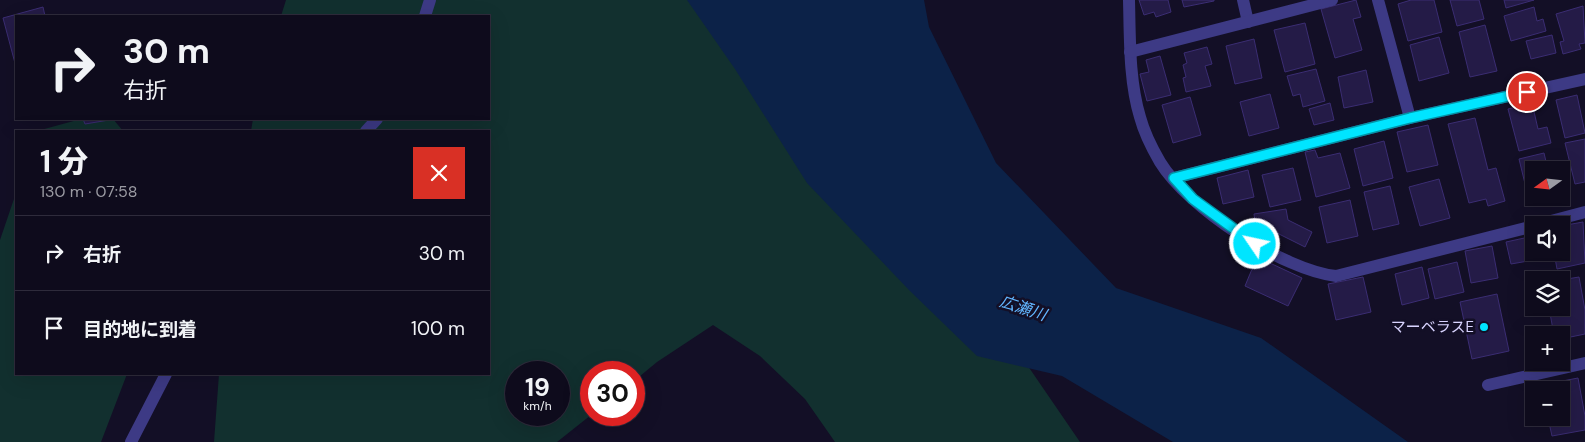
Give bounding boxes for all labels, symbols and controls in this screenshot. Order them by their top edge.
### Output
text: 30 m [123,28,210,74]
icon: right [40,35,105,100]
pin [1506,71,1548,113]
text: 右折 [123,76,167,105]
icon: arrive [1513,78,1541,106]
text: 1 分 [40,142,88,181]
button: close [413,147,465,199]
north arrow [1525,161,1570,206]
map controls [1525,161,1570,426]
text: 130 m · 07:58 [40,181,138,202]
button: sound [1525,216,1570,261]
position arrow [1228,217,1280,269]
icon: right [40,239,68,267]
text: 30 m [419,241,465,266]
text: 右折 [83,242,121,267]
button: layers [1525,271,1570,316]
water label: 広瀬川 [997,291,1051,326]
icon: arrive [40,314,68,342]
text: 100 m [411,316,465,341]
text: 目的地に到着 [83,317,197,342]
place label: マーベラスE [1391,317,1474,337]
marker: マーベラスE [1478,321,1490,333]
button: + [1525,326,1570,371]
speed limit sign: 30 [580,361,645,426]
text: 19 [525,371,550,404]
button: − [1525,381,1570,426]
text: km/h [523,398,552,414]

